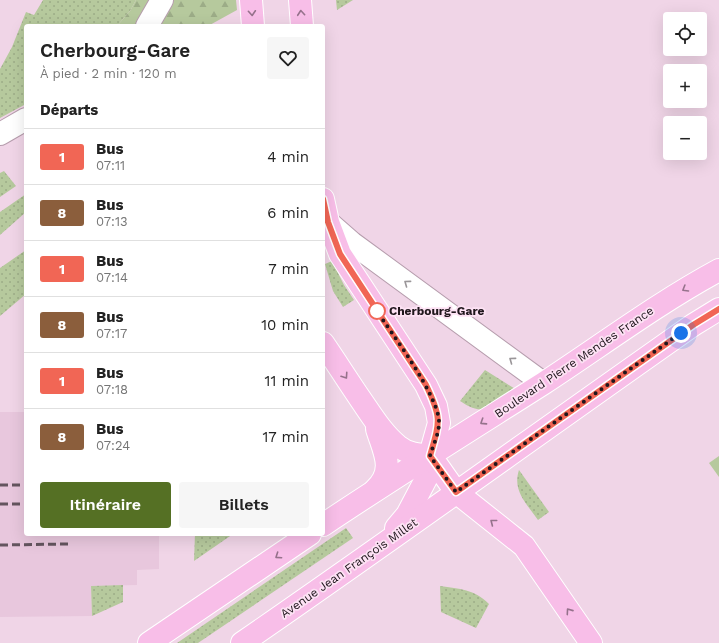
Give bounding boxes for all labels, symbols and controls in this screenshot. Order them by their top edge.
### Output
one-way arrow [248,10,257,16]
one-way arrow [296,10,305,16]
map controls [663,12,707,160]
button: locate [663,12,707,56]
button: heart [267,37,309,79]
text: Cherbourg-Gare [40,39,190,62]
button: + [663,64,707,108]
text: À pied · 2 min · 120 m [40,66,177,81]
text: Départs [40,101,98,119]
button: − [663,116,707,160]
text: Bus [96,140,124,158]
text: 4 min [267,148,309,166]
text: 1 [59,149,65,165]
text: 07:11 [96,158,125,173]
text: Bus [96,196,124,214]
text: 6 min [267,204,309,222]
text: 8 [58,205,66,221]
text: 07:13 [96,214,128,229]
text: Bus [96,252,124,270]
text: 7 min [268,260,309,278]
text: 1 [59,261,65,277]
text: 07:14 [96,270,128,285]
one-way arrow [404,281,411,288]
one-way arrow [682,285,689,292]
marker: Cherbourg-Gare [368,302,386,320]
street label: Boulevard Pierre Mendes France [492,303,656,421]
place label: Cherbourg-Gare [389,304,485,318]
text: Bus [96,308,124,326]
text: 10 min [261,316,309,334]
text: 8 [58,317,66,333]
your location [671,323,691,343]
text: 07:17 [96,326,127,341]
one-way arrow [509,358,516,365]
text: Bus [96,364,124,382]
one-way arrow [340,371,347,378]
text: 11 min [265,372,309,390]
text: 1 [59,373,65,389]
text: 07:18 [96,382,128,397]
one-way arrow [480,417,487,424]
text: Bus [96,420,124,438]
text: 17 min [262,428,309,446]
text: 8 [58,429,66,445]
text: 07:24 [96,438,130,453]
button: Itinéraire [40,482,171,528]
button: Billets [179,482,309,528]
street label: Avenue Jean François Millet [278,515,420,621]
one-way arrow [491,520,498,527]
one-way arrow [275,551,282,558]
one-way arrow [566,608,574,615]

